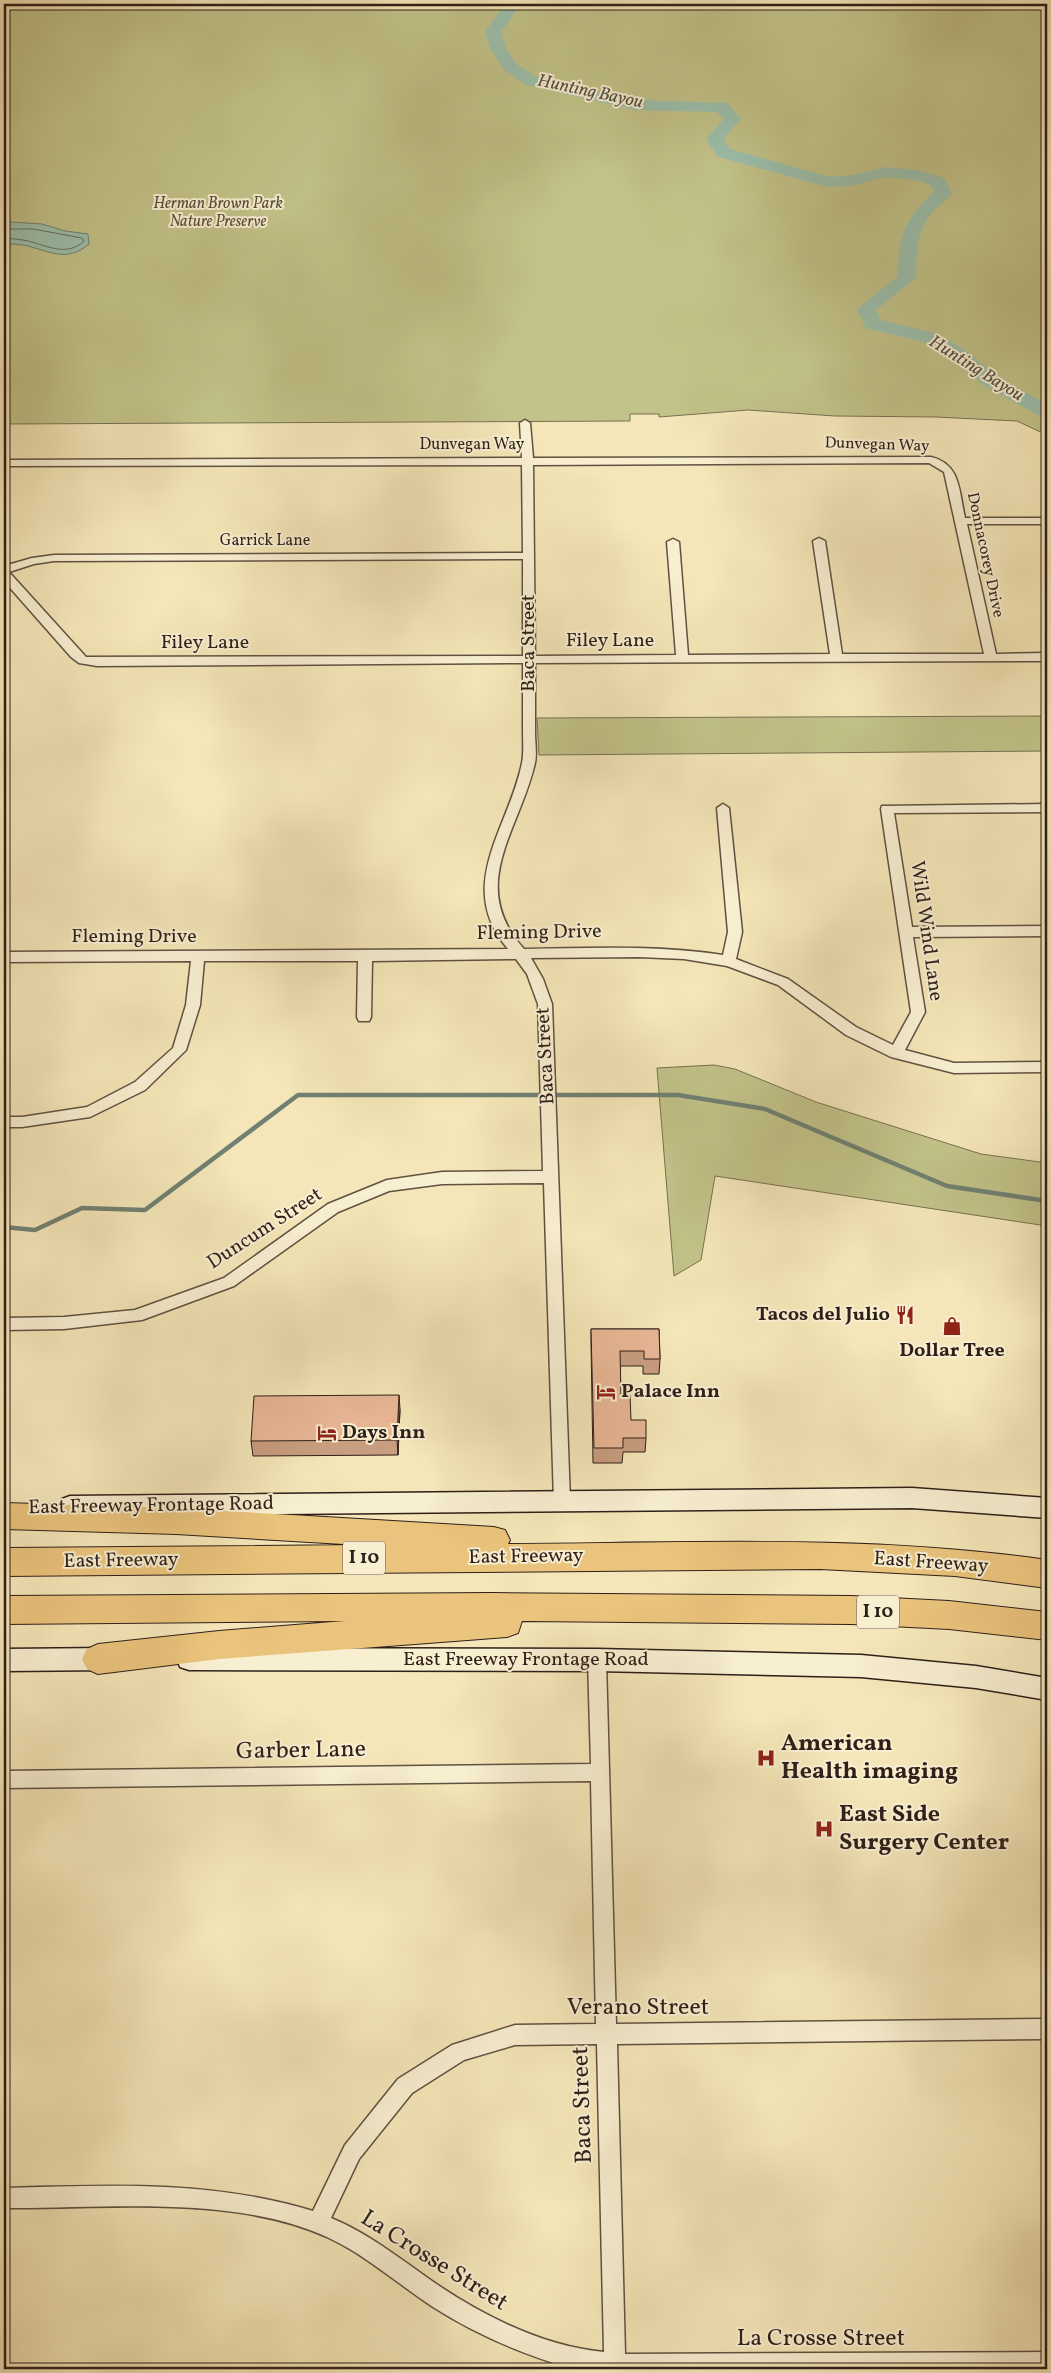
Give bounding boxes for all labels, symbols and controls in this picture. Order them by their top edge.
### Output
water label: Hunting Bayou [535,69,645,115]
park label: Herman Brown Park Nature Preserve [153,193,283,233]
water label: Hunting Bayou [924,330,1028,408]
street label: Dunvegan Way [824,432,930,458]
street label: Dunvegan Way [420,434,525,456]
street label: Donnacorey Drive [961,490,1009,620]
street label: Garrick Lane [220,530,310,552]
street label: Baca Street [515,594,543,692]
street label: Filey Lane [566,627,654,655]
street label: Filey Lane [161,629,249,657]
street label: Wild Wind Lane [902,859,950,1003]
street label: Fleming Drive [476,918,602,948]
street label: Fleming Drive [71,923,197,951]
street label: Baca Street [529,1006,563,1106]
street label: Duncum Street [202,1181,328,1277]
place label: Tacos del Julio [756,1301,890,1329]
restaurant icon: Tacos del Julio [894,1304,916,1326]
shop icon: Dollar Tree [941,1315,963,1337]
place label: Dollar Tree [899,1337,1005,1365]
place label: Palace Inn [621,1378,720,1406]
hotel icon: Palace Inn [595,1381,617,1403]
place label: Days Inn [342,1419,425,1447]
hotel icon: Days Inn [316,1422,338,1444]
street label: East Freeway Frontage Road [28,1490,274,1522]
road number: I 10 [343,1542,385,1575]
street label: East Freeway [468,1542,584,1572]
street label: East Freeway [873,1545,990,1581]
street label: East Freeway [63,1546,179,1576]
road number: I 10 [857,1595,899,1628]
street label: East Freeway Frontage Road [403,1646,649,1674]
place label: American Health imaging [781,1727,958,1789]
street label: Garber Lane [236,1733,366,1769]
hospital icon: American Health imaging [755,1747,777,1769]
place label: East Side Surgery Center [839,1798,1009,1860]
hospital icon: East Side Surgery Center [813,1818,835,1840]
street label: Verano Street [567,1991,709,2025]
street label: Baca Street [564,2046,602,2164]
street label: La Crosse Street [354,2202,514,2320]
street label: La Crosse Street [737,2322,905,2356]

